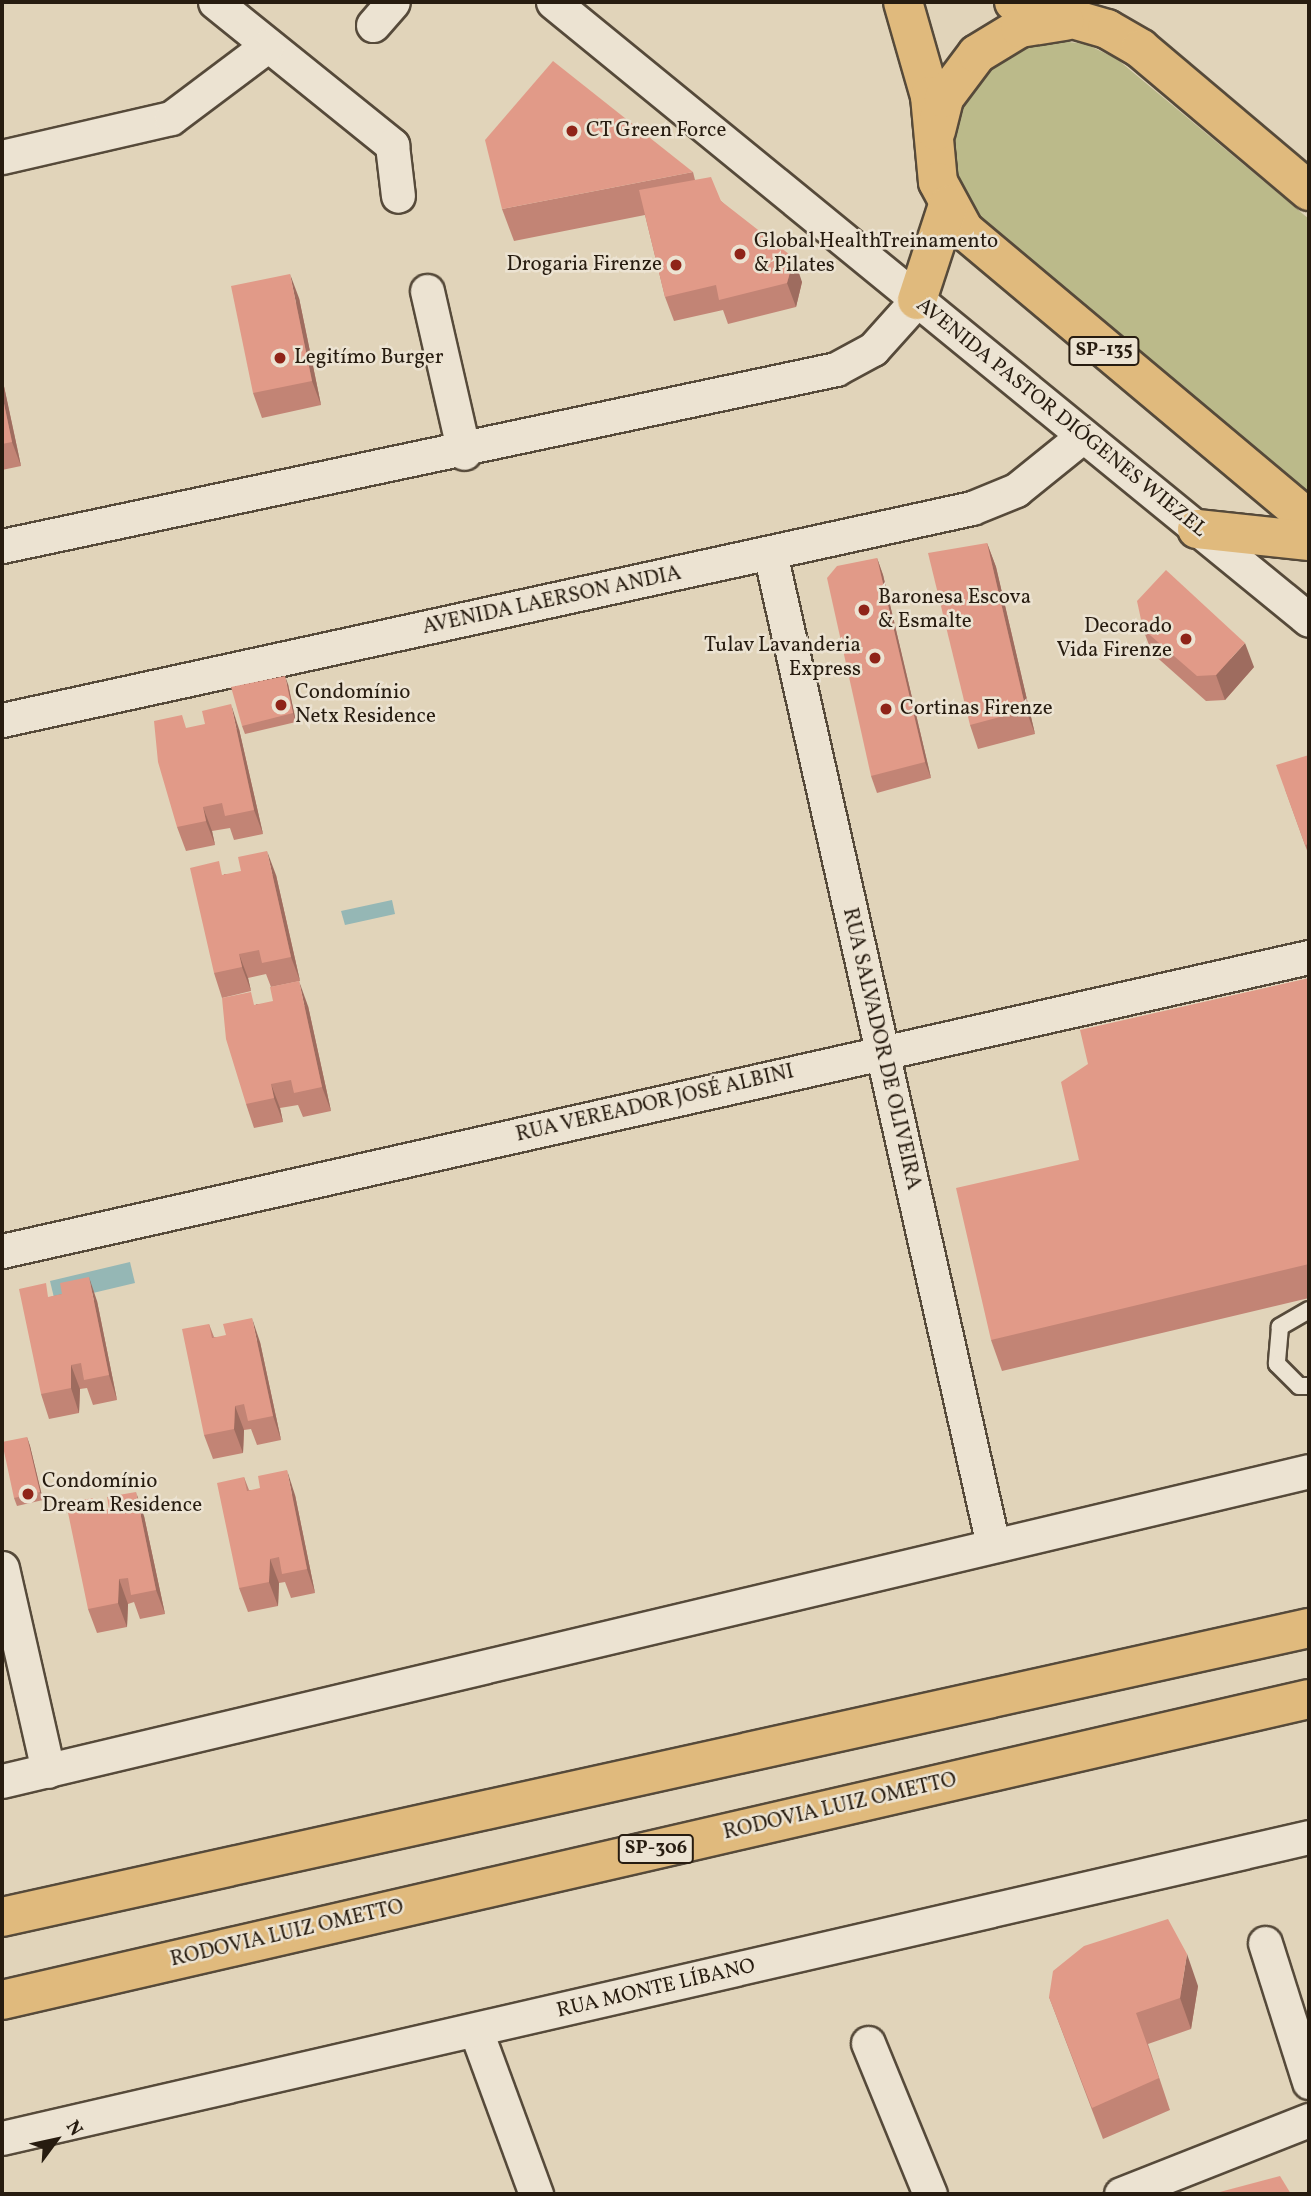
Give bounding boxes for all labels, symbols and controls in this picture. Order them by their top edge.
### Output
place label: CT Green Force [586,118,727,144]
marker: CT Green Force [564,123,580,139]
place label: Global HealthTreinamento & Pilates [754,229,998,279]
marker: Global HealthTreinamento & Pilates [732,246,748,262]
place label: Drogaria Firenze [506,252,662,278]
marker: Drogaria Firenze [668,257,684,273]
street label: AVENIDA PASTOR DIÓGENES WIEZEL [910,293,1212,543]
road number: SP-135 [1067,336,1141,366]
place label: Legitímo Burger [294,345,444,371]
marker: Legitímo Burger [272,350,288,366]
street label: AVENIDA LAERSON ANDIA [420,561,684,641]
place label: Baronesa Escova & Esmalte [878,585,1031,635]
marker: Baronesa Escova & Esmalte [856,602,872,618]
place label: Decorado Vida Firenze [1057,614,1172,664]
marker: Decorado Vida Firenze [1178,631,1194,647]
place label: Tulav Lavanderia Express [703,633,861,683]
marker: Tulav Lavanderia Express [867,650,883,666]
place label: Condomínio Netx Residence [295,680,436,730]
place label: Cortinas Firenze [900,696,1053,722]
marker: Condomínio Netx Residence [273,697,289,713]
marker: Cortinas Firenze [878,701,894,717]
street label: RUA SALVADOR DE OLIVEIRA [836,905,926,1193]
street label: RUA VEREADOR JOSÉ ALBINI [513,1060,797,1148]
place label: Condomínio Dream Residence [42,1469,202,1519]
marker: Condomínio Dream Residence [20,1486,36,1502]
street label: RODOVIA LUIZ OMETTO [721,1768,959,1846]
road number: SP-306 [618,1834,694,1865]
street label: RODOVIA LUIZ OMETTO [168,1895,406,1973]
street label: RUA MONTE LÍBANO [554,1954,758,2024]
north arrow [21,2105,91,2175]
text: N [59,2116,88,2141]

